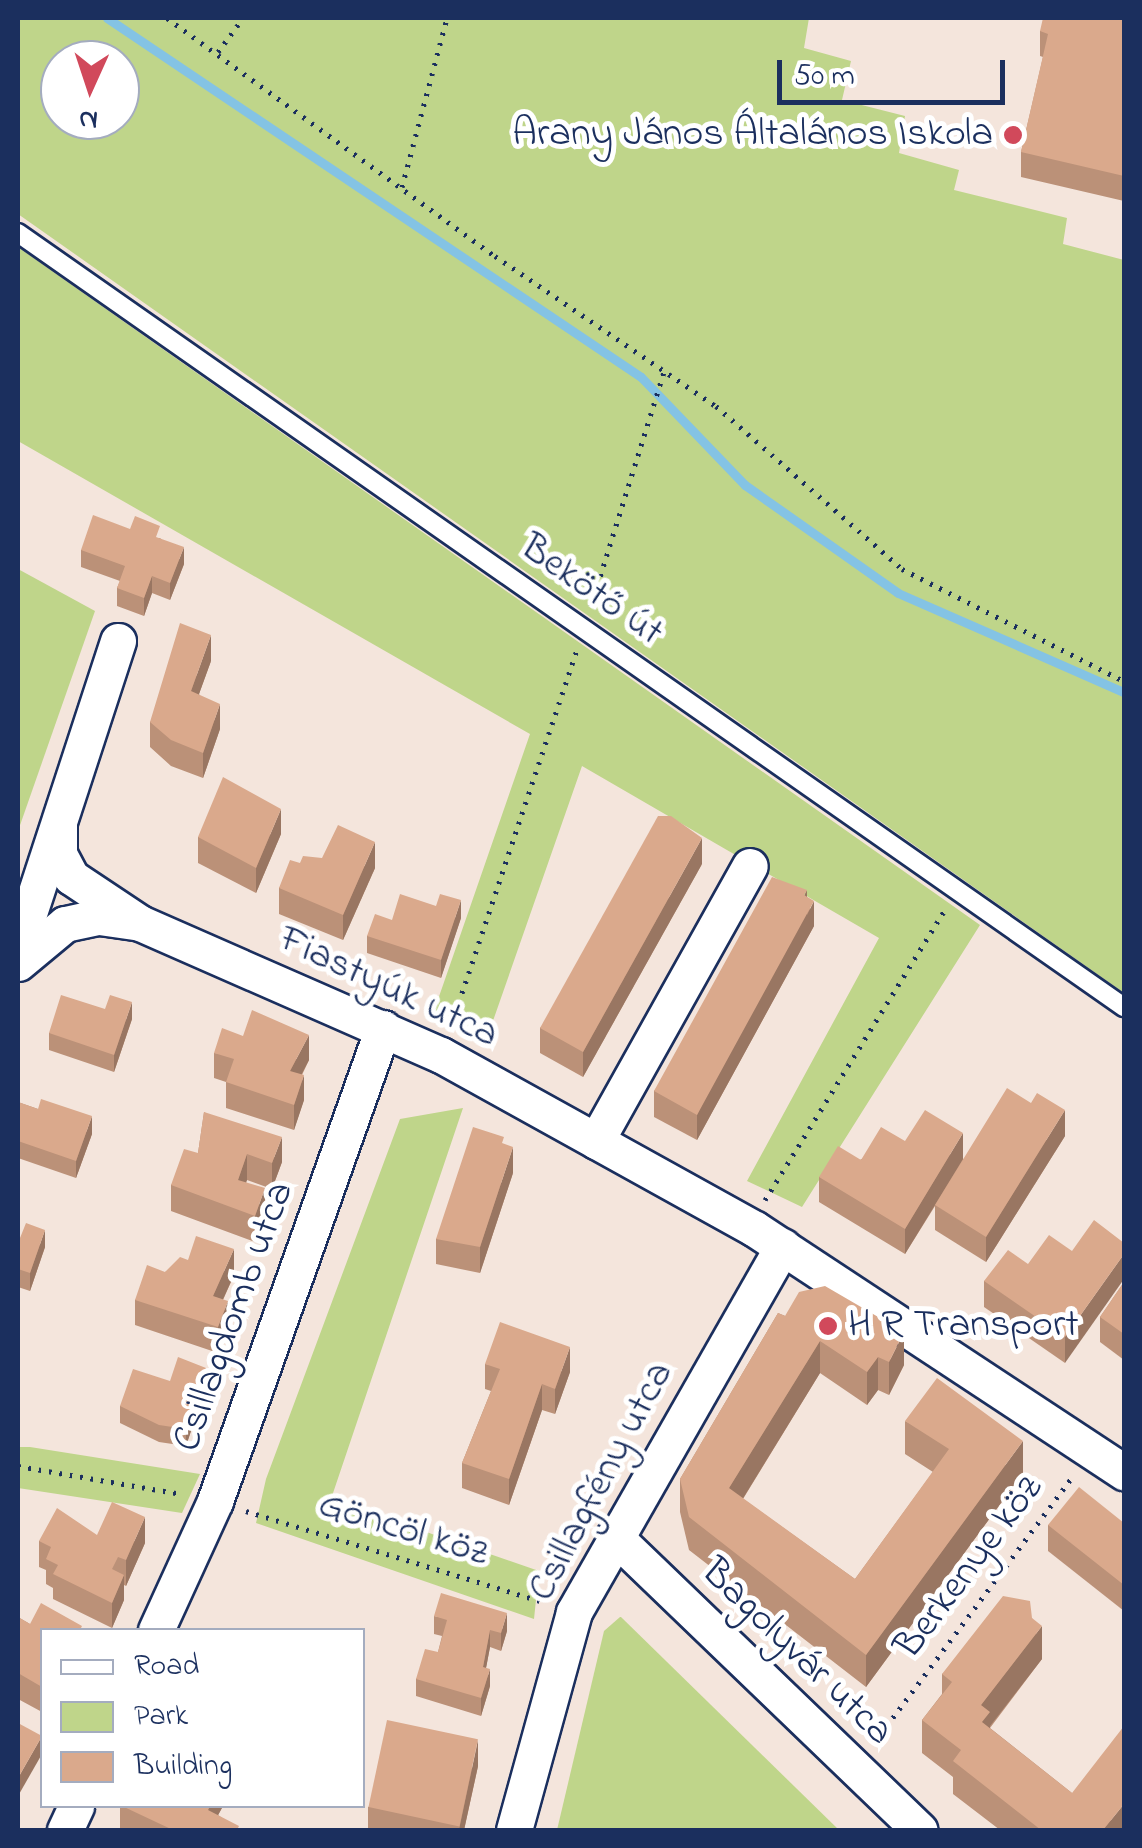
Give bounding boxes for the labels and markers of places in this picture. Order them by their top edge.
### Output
place label: Arany János Általános Iskola [512,111,993,159]
marker: Arany János Általános Iskola [1002,124,1024,146]
place label: H R Transport [848,1302,1079,1350]
marker: H R Transport [817,1315,839,1337]

